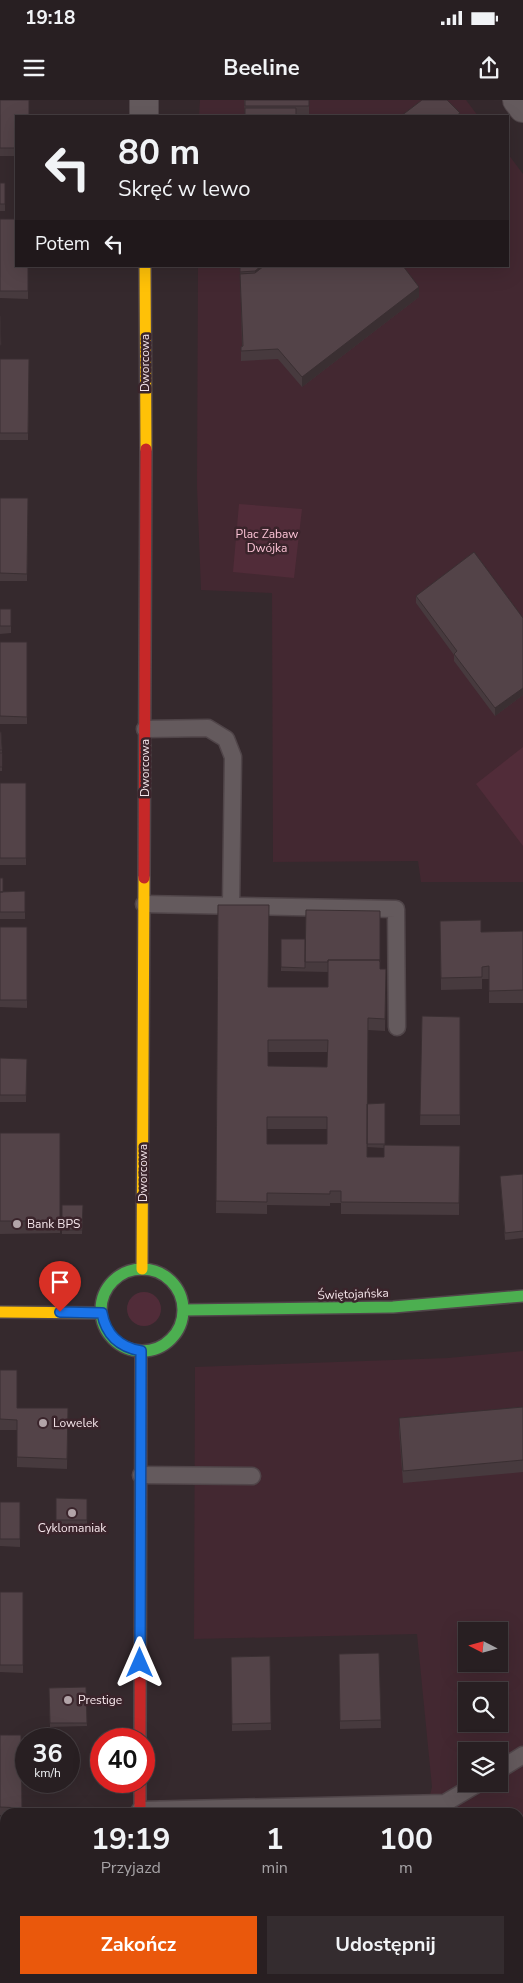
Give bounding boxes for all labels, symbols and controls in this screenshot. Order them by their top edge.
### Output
text: 19:18 [25,5,75,31]
text: Beeline [223,53,300,83]
icon: menu [20,54,48,82]
icon: share [475,54,503,82]
text: 80 m [118,129,200,176]
icon: left [35,135,100,200]
text: Skręć w lewo [118,174,251,204]
icon: left [100,230,128,258]
text: Potem [35,231,90,257]
street label: Dworcowa [137,334,153,392]
park label: Plac Zabaw Dwójka [236,526,298,556]
street label: Dworcowa [137,739,153,797]
street label: Dworcowa [135,1144,151,1202]
place label: Bank BPS [27,1216,80,1232]
marker: Bank BPS [11,1218,23,1230]
pin [39,1261,81,1312]
icon: arrive [46,1268,74,1296]
street label: Świętojańska [317,1285,389,1303]
place label: Lowelek [53,1415,99,1431]
marker: Lowelek [37,1417,49,1429]
marker: Cyklomaniak [66,1507,78,1519]
place label: Cyklomaniak [38,1520,107,1536]
north arrow [458,1622,508,1672]
map controls [458,1622,508,1792]
position arrow [113,1636,165,1688]
button: search [458,1682,508,1732]
place label: Prestige [78,1692,122,1708]
marker: Prestige [62,1694,74,1706]
speed limit sign: 40 [90,1728,155,1793]
text: 36 [32,1737,63,1771]
button: layers [458,1742,508,1792]
text: km/h [34,1765,61,1781]
text: 19:19 [91,1819,170,1860]
text: 1 [266,1819,284,1860]
text: 100 [379,1819,433,1860]
text: Przyjazd [101,1857,161,1879]
text: min [261,1857,288,1879]
text: m [399,1857,413,1879]
button: Zakończ [20,1916,257,1974]
button: Udostępnij [267,1916,504,1974]

